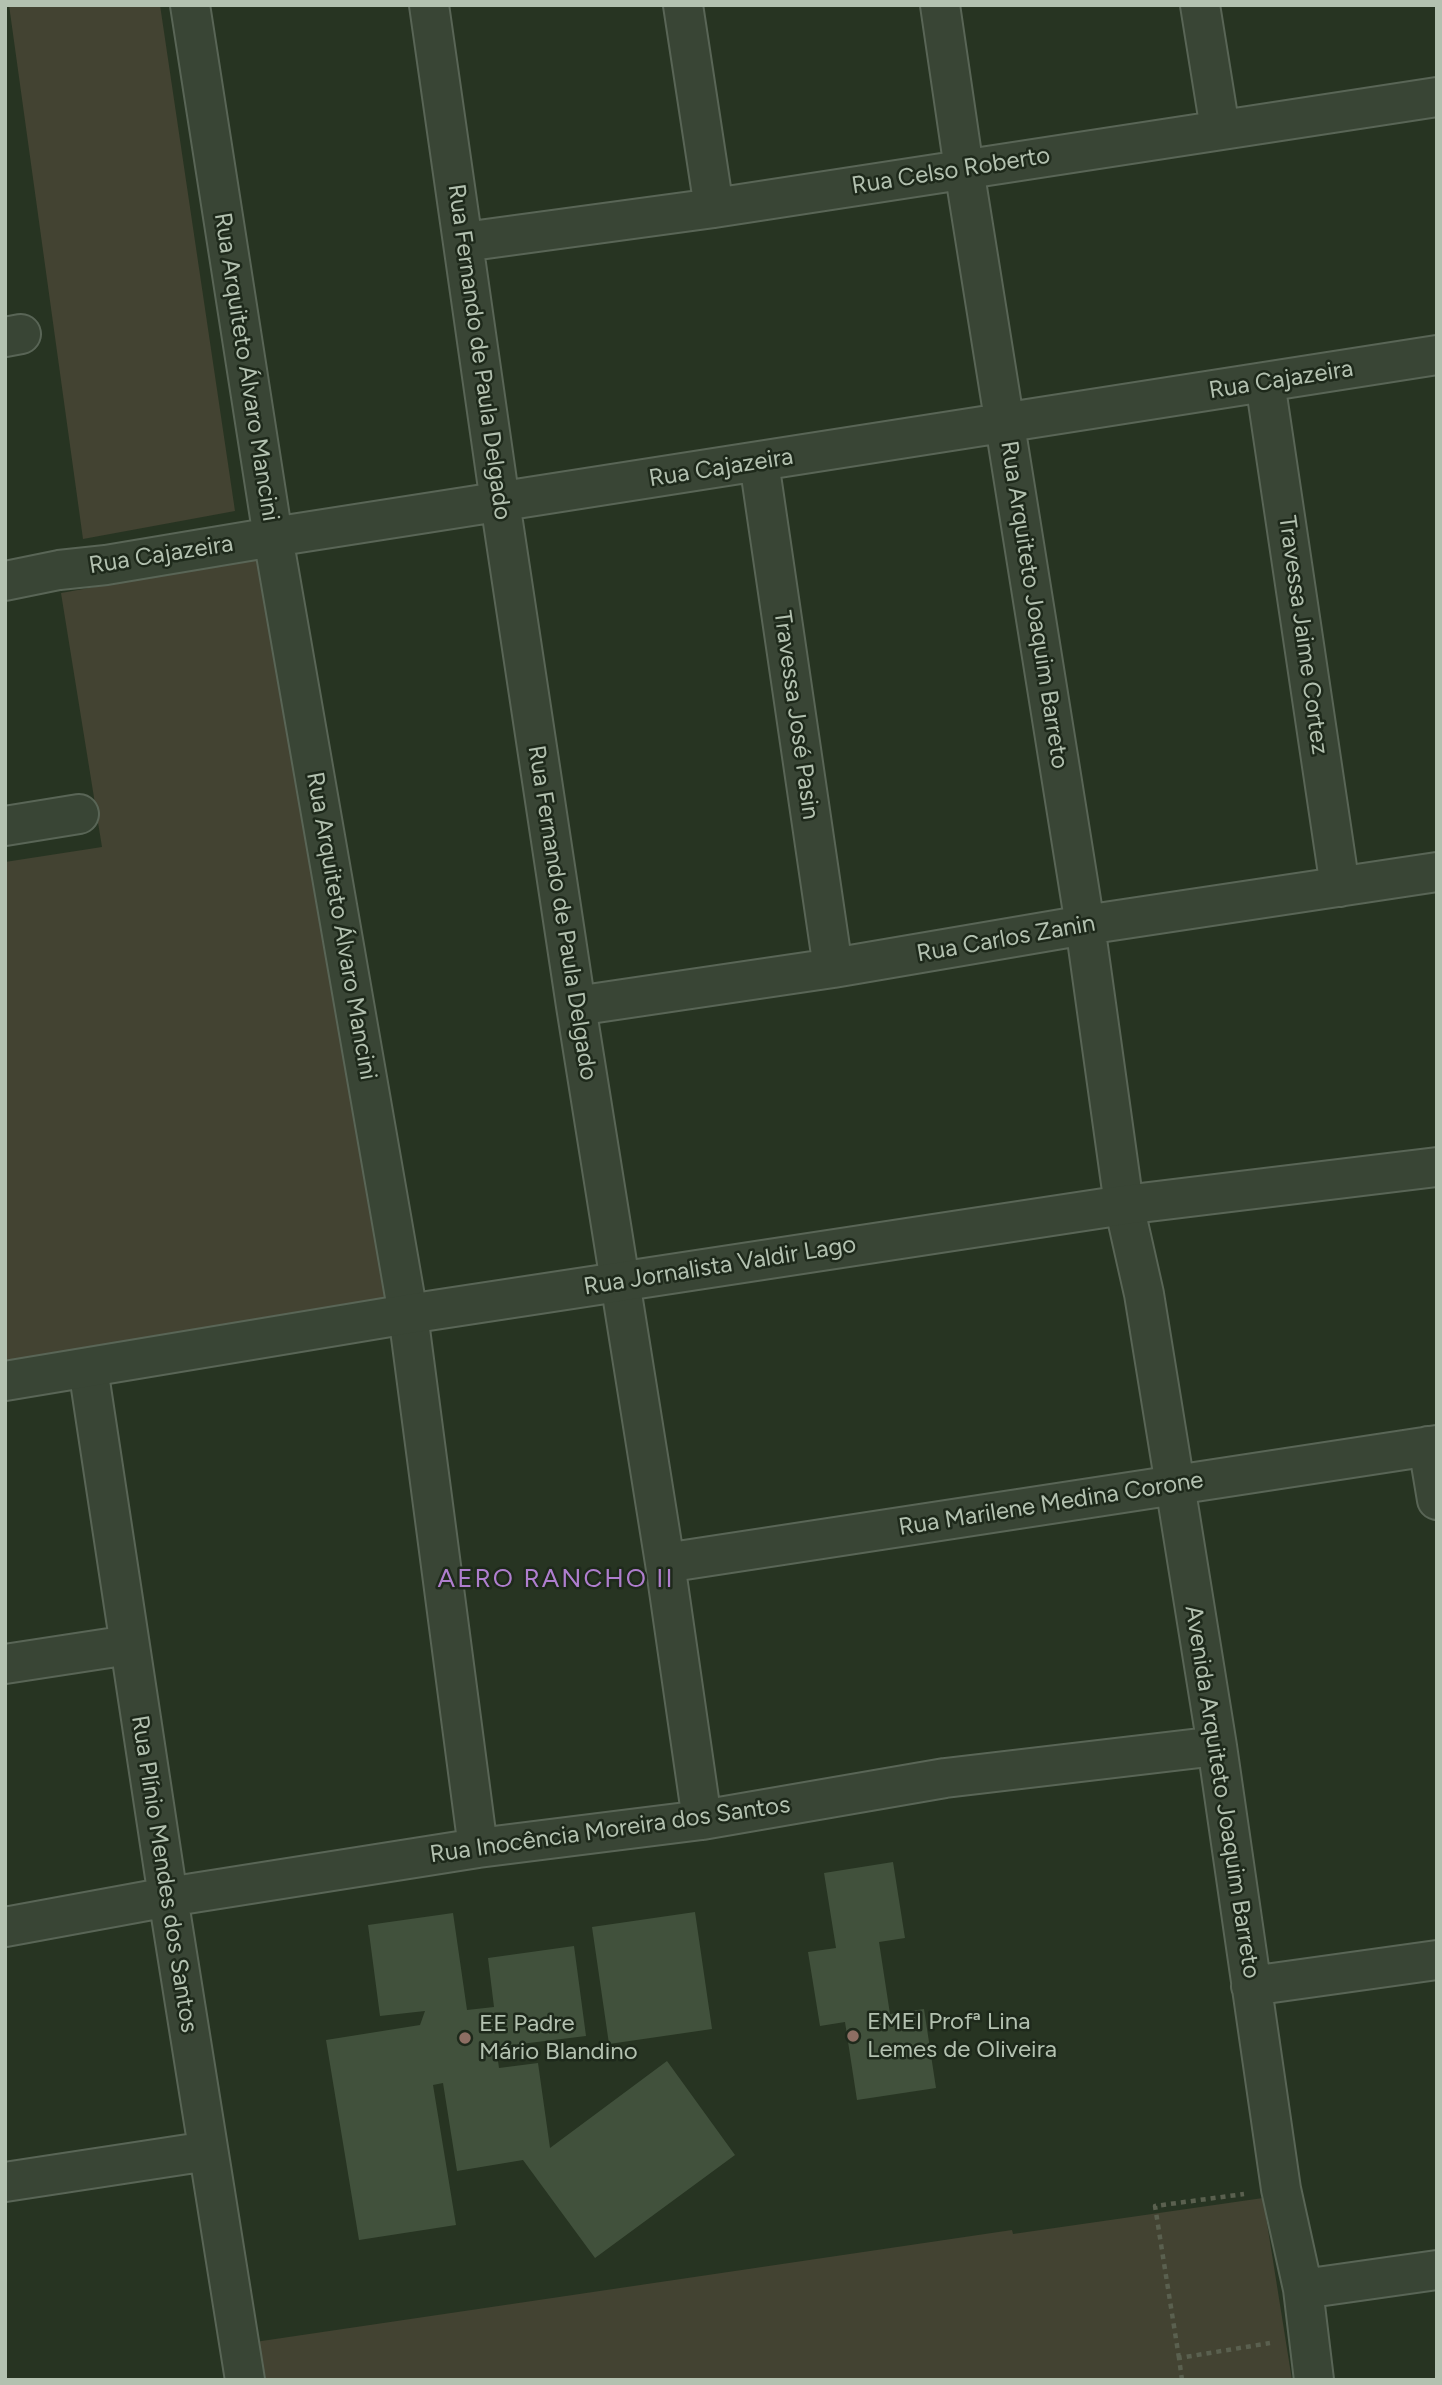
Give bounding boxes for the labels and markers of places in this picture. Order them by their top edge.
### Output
place label: EMEI Profª Lina Lemes de Oliveira [867,2008,1057,2064]
place label: EE Padre Mário Blandino [479,2010,638,2066]
marker: EMEI Profª Lina Lemes de Oliveira [845,2028,861,2044]
marker: EE Padre Mário Blandino [457,2030,473,2046]

